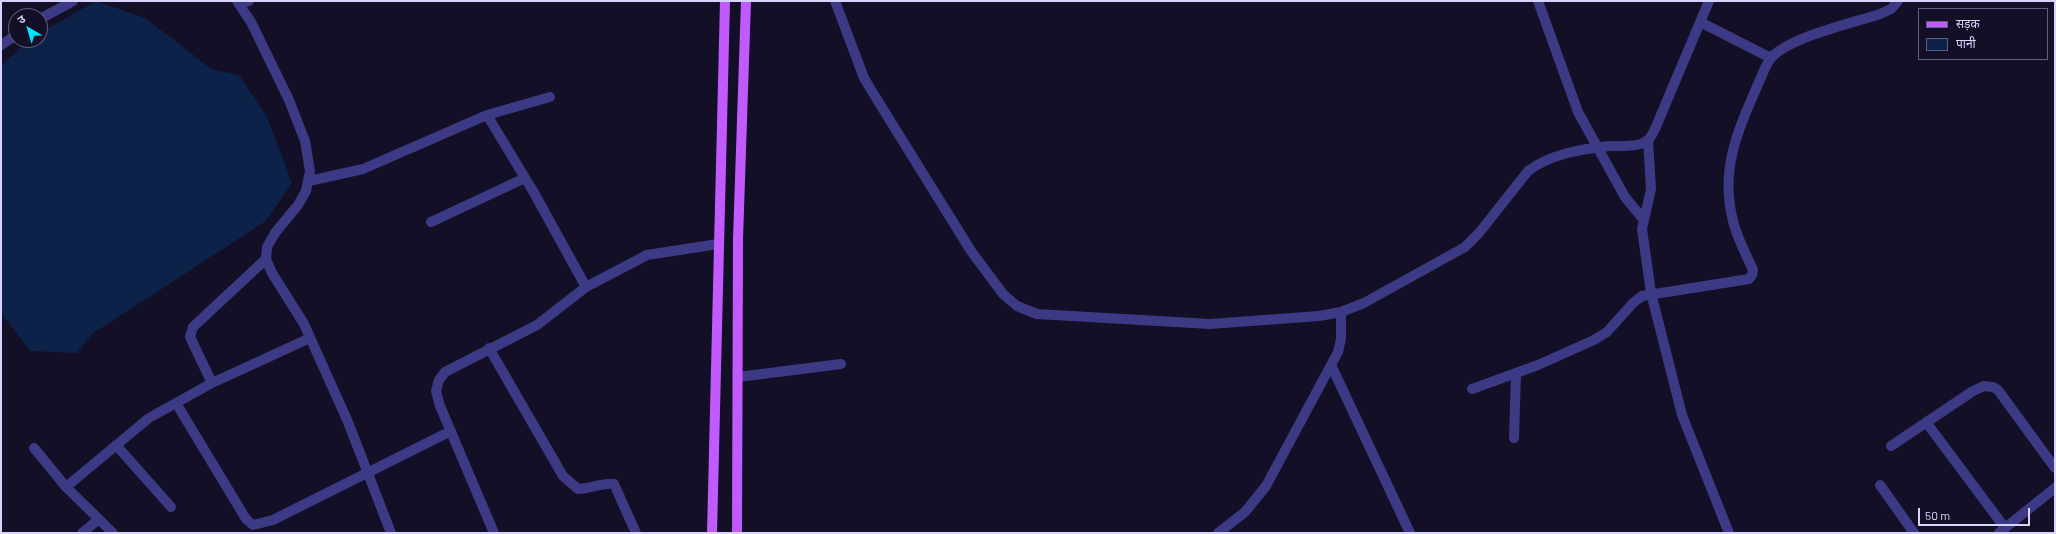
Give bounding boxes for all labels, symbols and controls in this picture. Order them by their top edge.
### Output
north arrow [8,8,48,48]
legend [1918,8,2048,60]
text: उ [14,12,27,26]
text: सड़क [1956,16,1980,30]
text: पानी [1956,36,1976,50]
scale bar [1920,500,2032,526]
text: 50 m [1925,508,1950,522]

